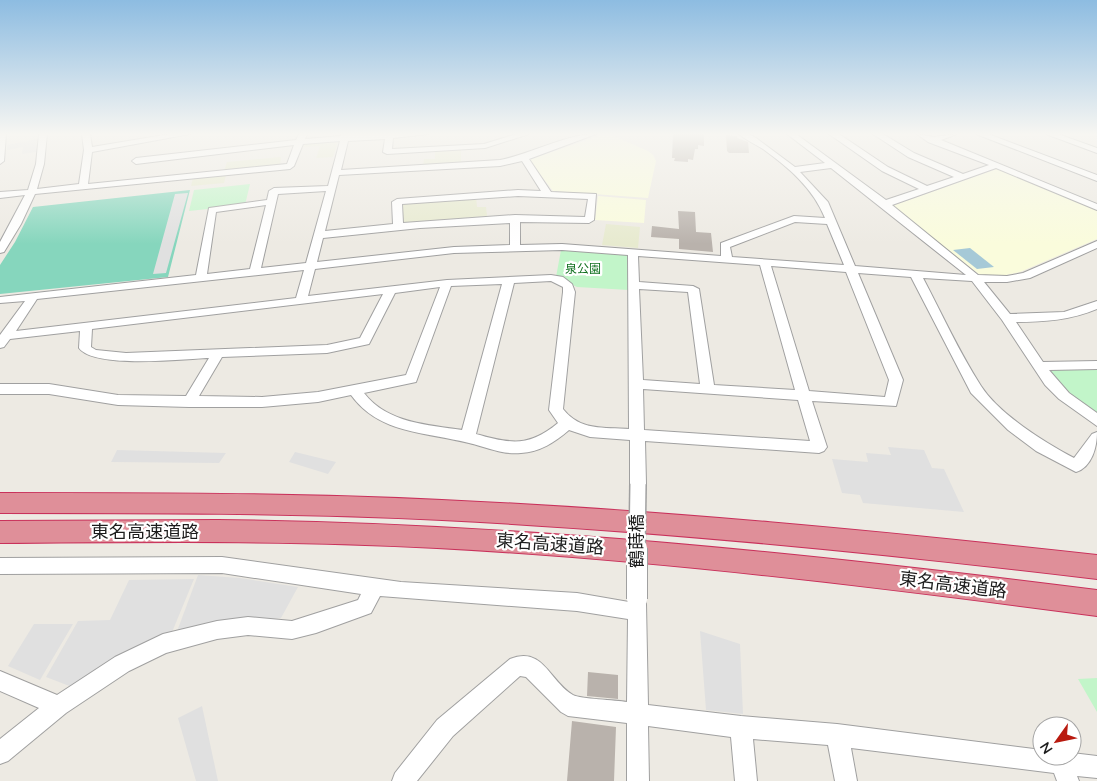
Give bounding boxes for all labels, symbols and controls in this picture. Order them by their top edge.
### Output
park label: 泉公園 [565,261,601,276]
street label: 鶴蒔橋 [625,514,648,568]
street label: 東名高速道路 [91,520,199,543]
street label: 東名高速道路 [495,528,605,559]
street label: 東名高速道路 [898,567,1008,602]
north arrow [1032,716,1082,766]
text: N [1036,739,1057,757]

